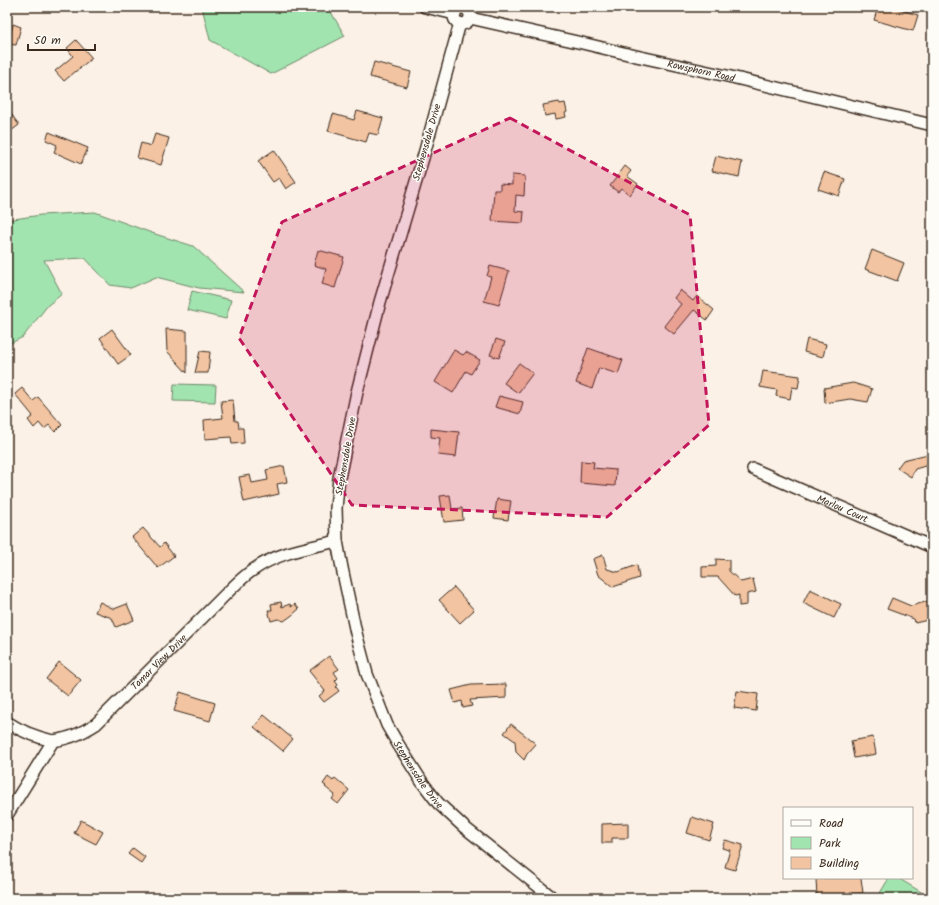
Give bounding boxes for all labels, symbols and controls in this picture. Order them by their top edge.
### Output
scale bar [28,26,95,52]
text: 50 m [34,31,61,50]
street label: Rowsphorn Road [666,56,737,87]
street label: Stephensdale Drive [408,101,446,183]
street label: Stephensdale Drive [331,415,361,497]
street label: Marlou Court [814,491,871,527]
street label: Tamar View Drive [127,630,191,694]
street label: Stephensdale Drive [389,738,447,813]
legend [783,807,913,879]
text: Road [819,814,844,833]
text: Park [819,834,841,853]
text: Building [819,854,859,873]

